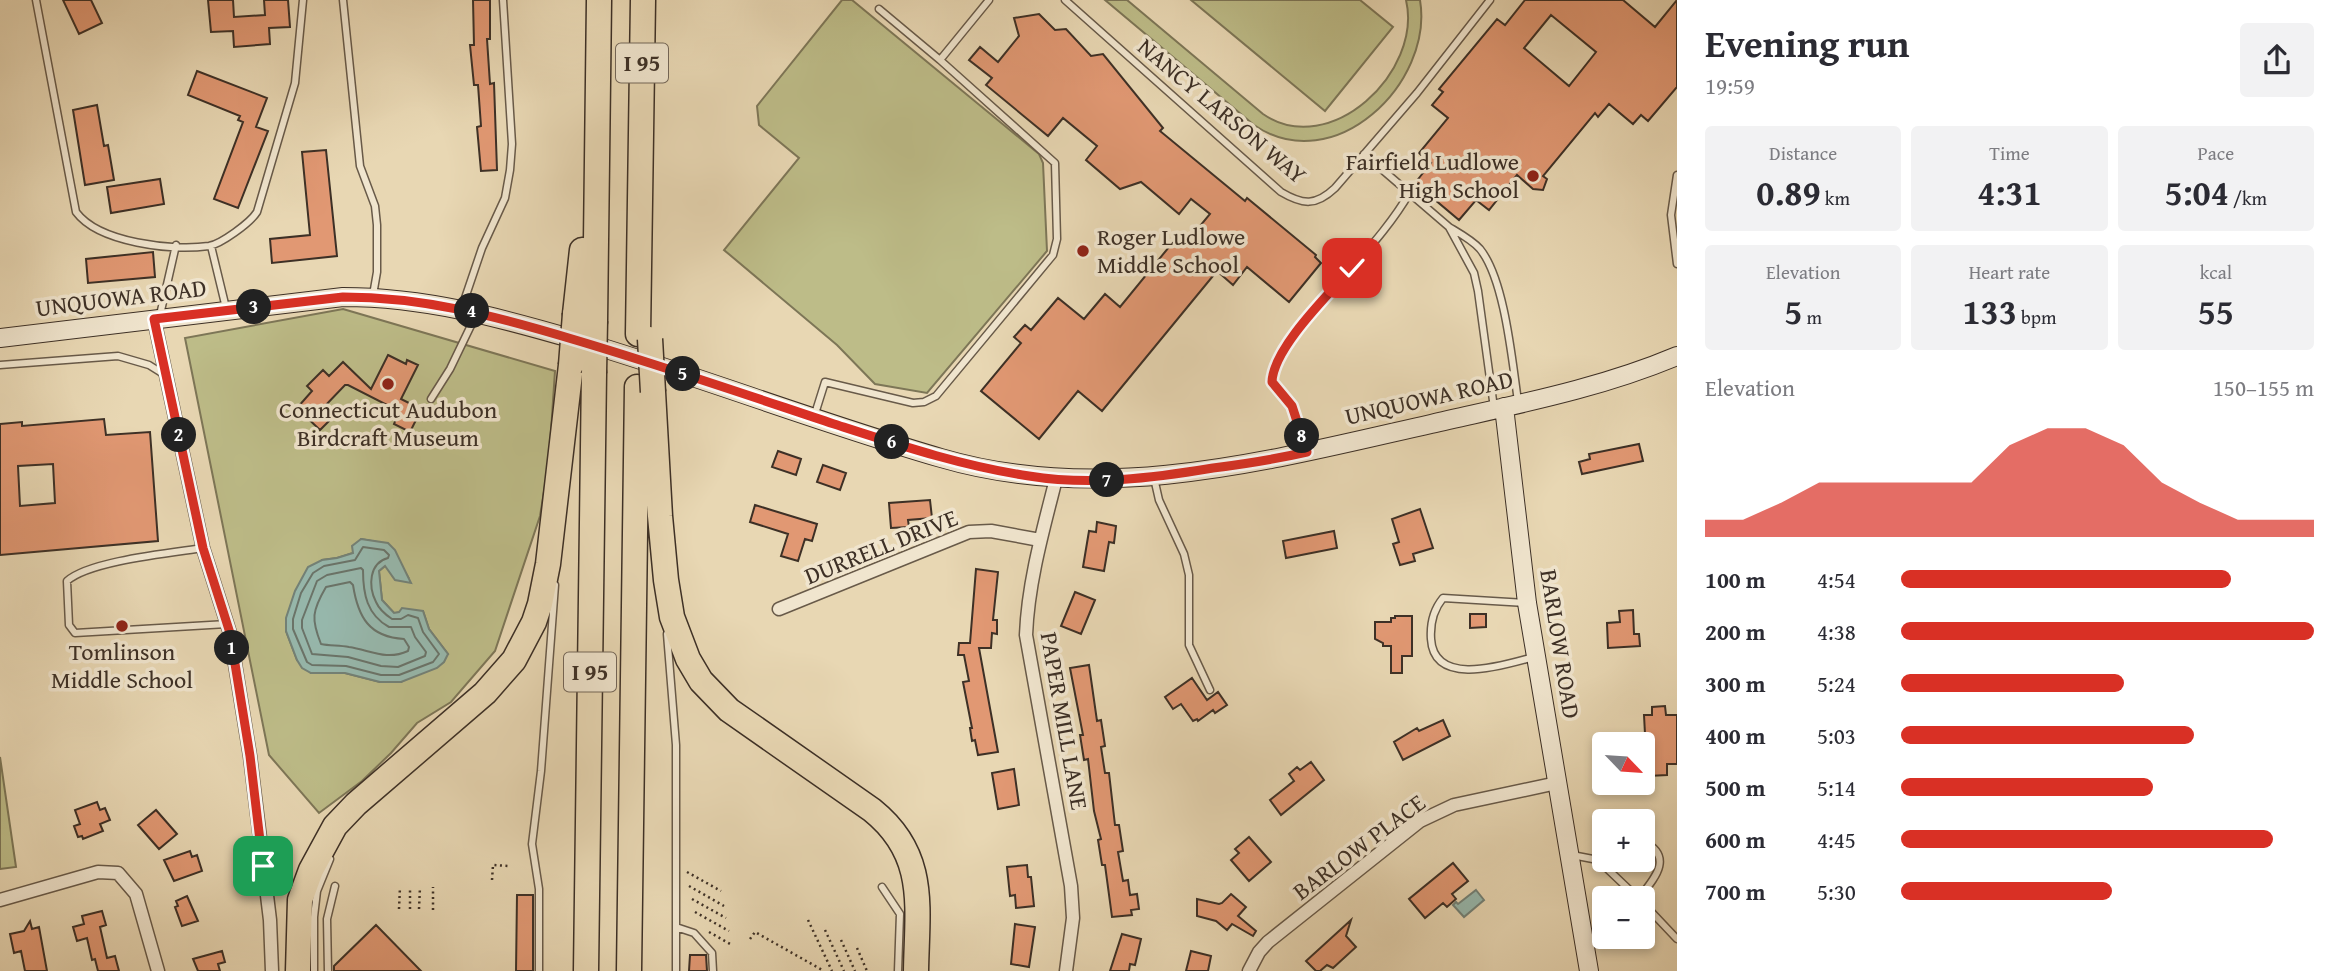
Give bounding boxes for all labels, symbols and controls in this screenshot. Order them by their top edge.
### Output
text: Evening run [1705,15,1909,71]
button: share [2240,23,2314,97]
street label: NANCY LARSON WAY [1130,29,1315,192]
road number: I 95 [616,44,668,82]
text: 19:59 [1705,69,1755,102]
text: Distance [1769,139,1837,167]
text: Time [1989,139,2030,167]
text: Pace [2198,139,2234,167]
place label: Fairfield Ludlowe High School [1346,144,1519,207]
text: 0.89 [1756,167,1821,218]
text: 4:31 [1977,167,2042,218]
text: 5:04 [2165,167,2229,218]
marker: Fairfield Ludlowe High School [1525,168,1541,184]
text: km [1821,184,1850,212]
text: /km [2229,184,2267,212]
place label: Roger Ludlowe Middle School [1097,219,1245,282]
pin [1322,238,1382,298]
marker: Roger Ludlowe Middle School [1075,243,1091,259]
icon: check [1333,249,1371,287]
text: Elevation [1766,258,1840,286]
text: Heart rate [1969,258,2050,286]
text: kcal [2200,258,2232,286]
street label: UNQUOWA ROAD [34,270,208,325]
text: 5 [1784,286,1802,337]
text: 133 [1962,286,2017,337]
text: 55 [2198,286,2234,337]
pin: 3 [236,290,272,324]
text: 3 [249,292,258,320]
pin: 4 [454,294,490,328]
text: 4 [467,296,476,324]
text: m [1802,303,1822,331]
text: bpm [2017,303,2057,331]
pin: 5 [666,356,700,392]
text: 5 [678,359,687,387]
street label: UNQUOWA ROAD [1341,361,1516,434]
text: Elevation [1705,371,1795,404]
text: 150–155 m [2213,371,2314,404]
marker: Connecticut Audubon Birdcraft Museum [380,376,396,392]
place label: Connecticut Audubon Birdcraft Museum [279,392,498,455]
pin: 2 [162,418,196,452]
pin: 8 [1284,418,1320,453]
text: 2 [174,420,183,448]
text: 8 [1297,421,1306,449]
pin: 6 [874,424,910,460]
text: 6 [887,427,896,455]
pin: 7 [1090,462,1124,498]
text: 7 [1102,465,1111,493]
street label: DURRELL DRIVE [799,500,963,593]
text: 100 m [1705,563,1766,596]
text: 4:54 [1817,563,1856,596]
street label: BARLOW ROAD [1531,567,1590,721]
text: 200 m [1705,615,1766,648]
text: 4:38 [1817,615,1856,648]
marker: Tomlinson Middle School [114,618,130,634]
street label: PAPER MILL LANE [1032,629,1097,813]
pin: 1 [215,630,250,666]
text: 1 [227,633,236,661]
place label: Tomlinson Middle School [51,634,193,697]
road number: I 95 [564,652,616,692]
text: 300 m [1705,667,1766,700]
text: 5:24 [1817,667,1856,700]
text: 400 m [1705,719,1766,752]
text: 5:03 [1817,719,1856,752]
north arrow [1592,732,1656,794]
map controls [1592,732,1655,949]
text: 500 m [1705,771,1766,804]
text: 5:14 [1817,771,1856,804]
street label: BARLOW PLACE [1285,785,1432,908]
button: + [1592,809,1655,872]
text: 600 m [1705,823,1766,856]
text: 4:45 [1817,823,1856,856]
pin [233,836,293,896]
icon: arrive [244,847,282,885]
text: 700 m [1705,875,1766,908]
text: 5:30 [1817,875,1856,908]
button: − [1592,886,1655,949]

